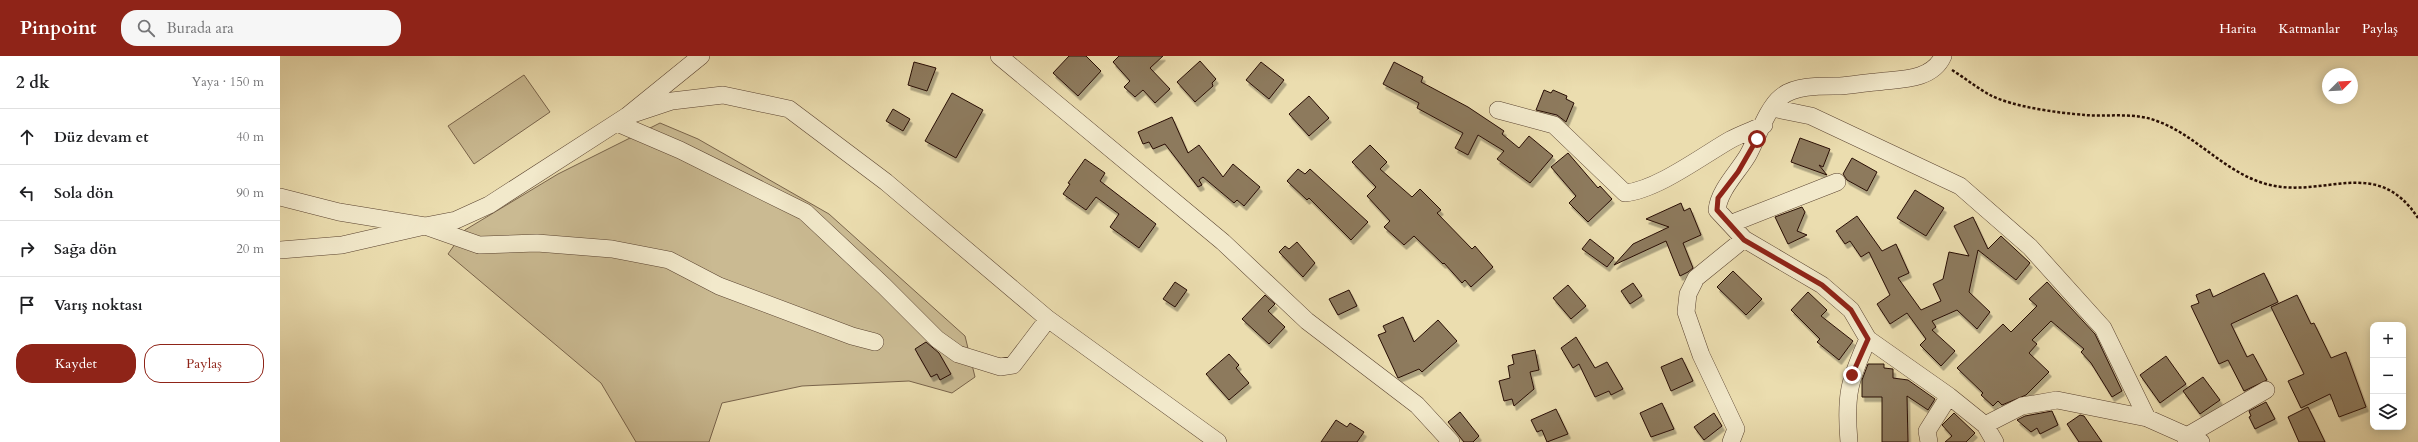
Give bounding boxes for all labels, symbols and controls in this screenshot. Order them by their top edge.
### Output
search box [121,10,401,46]
text: Pinpoint [20,15,97,41]
icon: search [135,17,157,39]
text: Burada ara [167,18,234,38]
text: Harita [2219,19,2257,38]
text: Katmanlar [2279,19,2340,38]
text: Paylaş [2362,19,2398,38]
north arrow [2322,68,2358,104]
text: 2 dk [16,71,50,94]
text: Yaya · 150 m [191,73,264,91]
icon: ahead [16,126,38,148]
text: Düz devam et [54,127,149,147]
text: 40 m [236,128,264,146]
route start [1748,130,1766,148]
icon: left [16,182,38,204]
text: Sola dön [54,183,114,203]
text: 90 m [236,184,264,202]
icon: right [16,238,38,260]
text: Sağa dön [54,239,117,259]
text: 20 m [236,240,264,258]
icon: arrive [16,294,38,316]
text: Varış noktası [54,295,143,315]
map controls [2370,322,2406,430]
button: + [2370,322,2406,358]
button: Kaydet [16,344,136,383]
button: Paylaş [144,344,264,383]
button: − [2370,358,2406,394]
route end [1843,366,1861,384]
button: layers [2370,394,2406,430]

